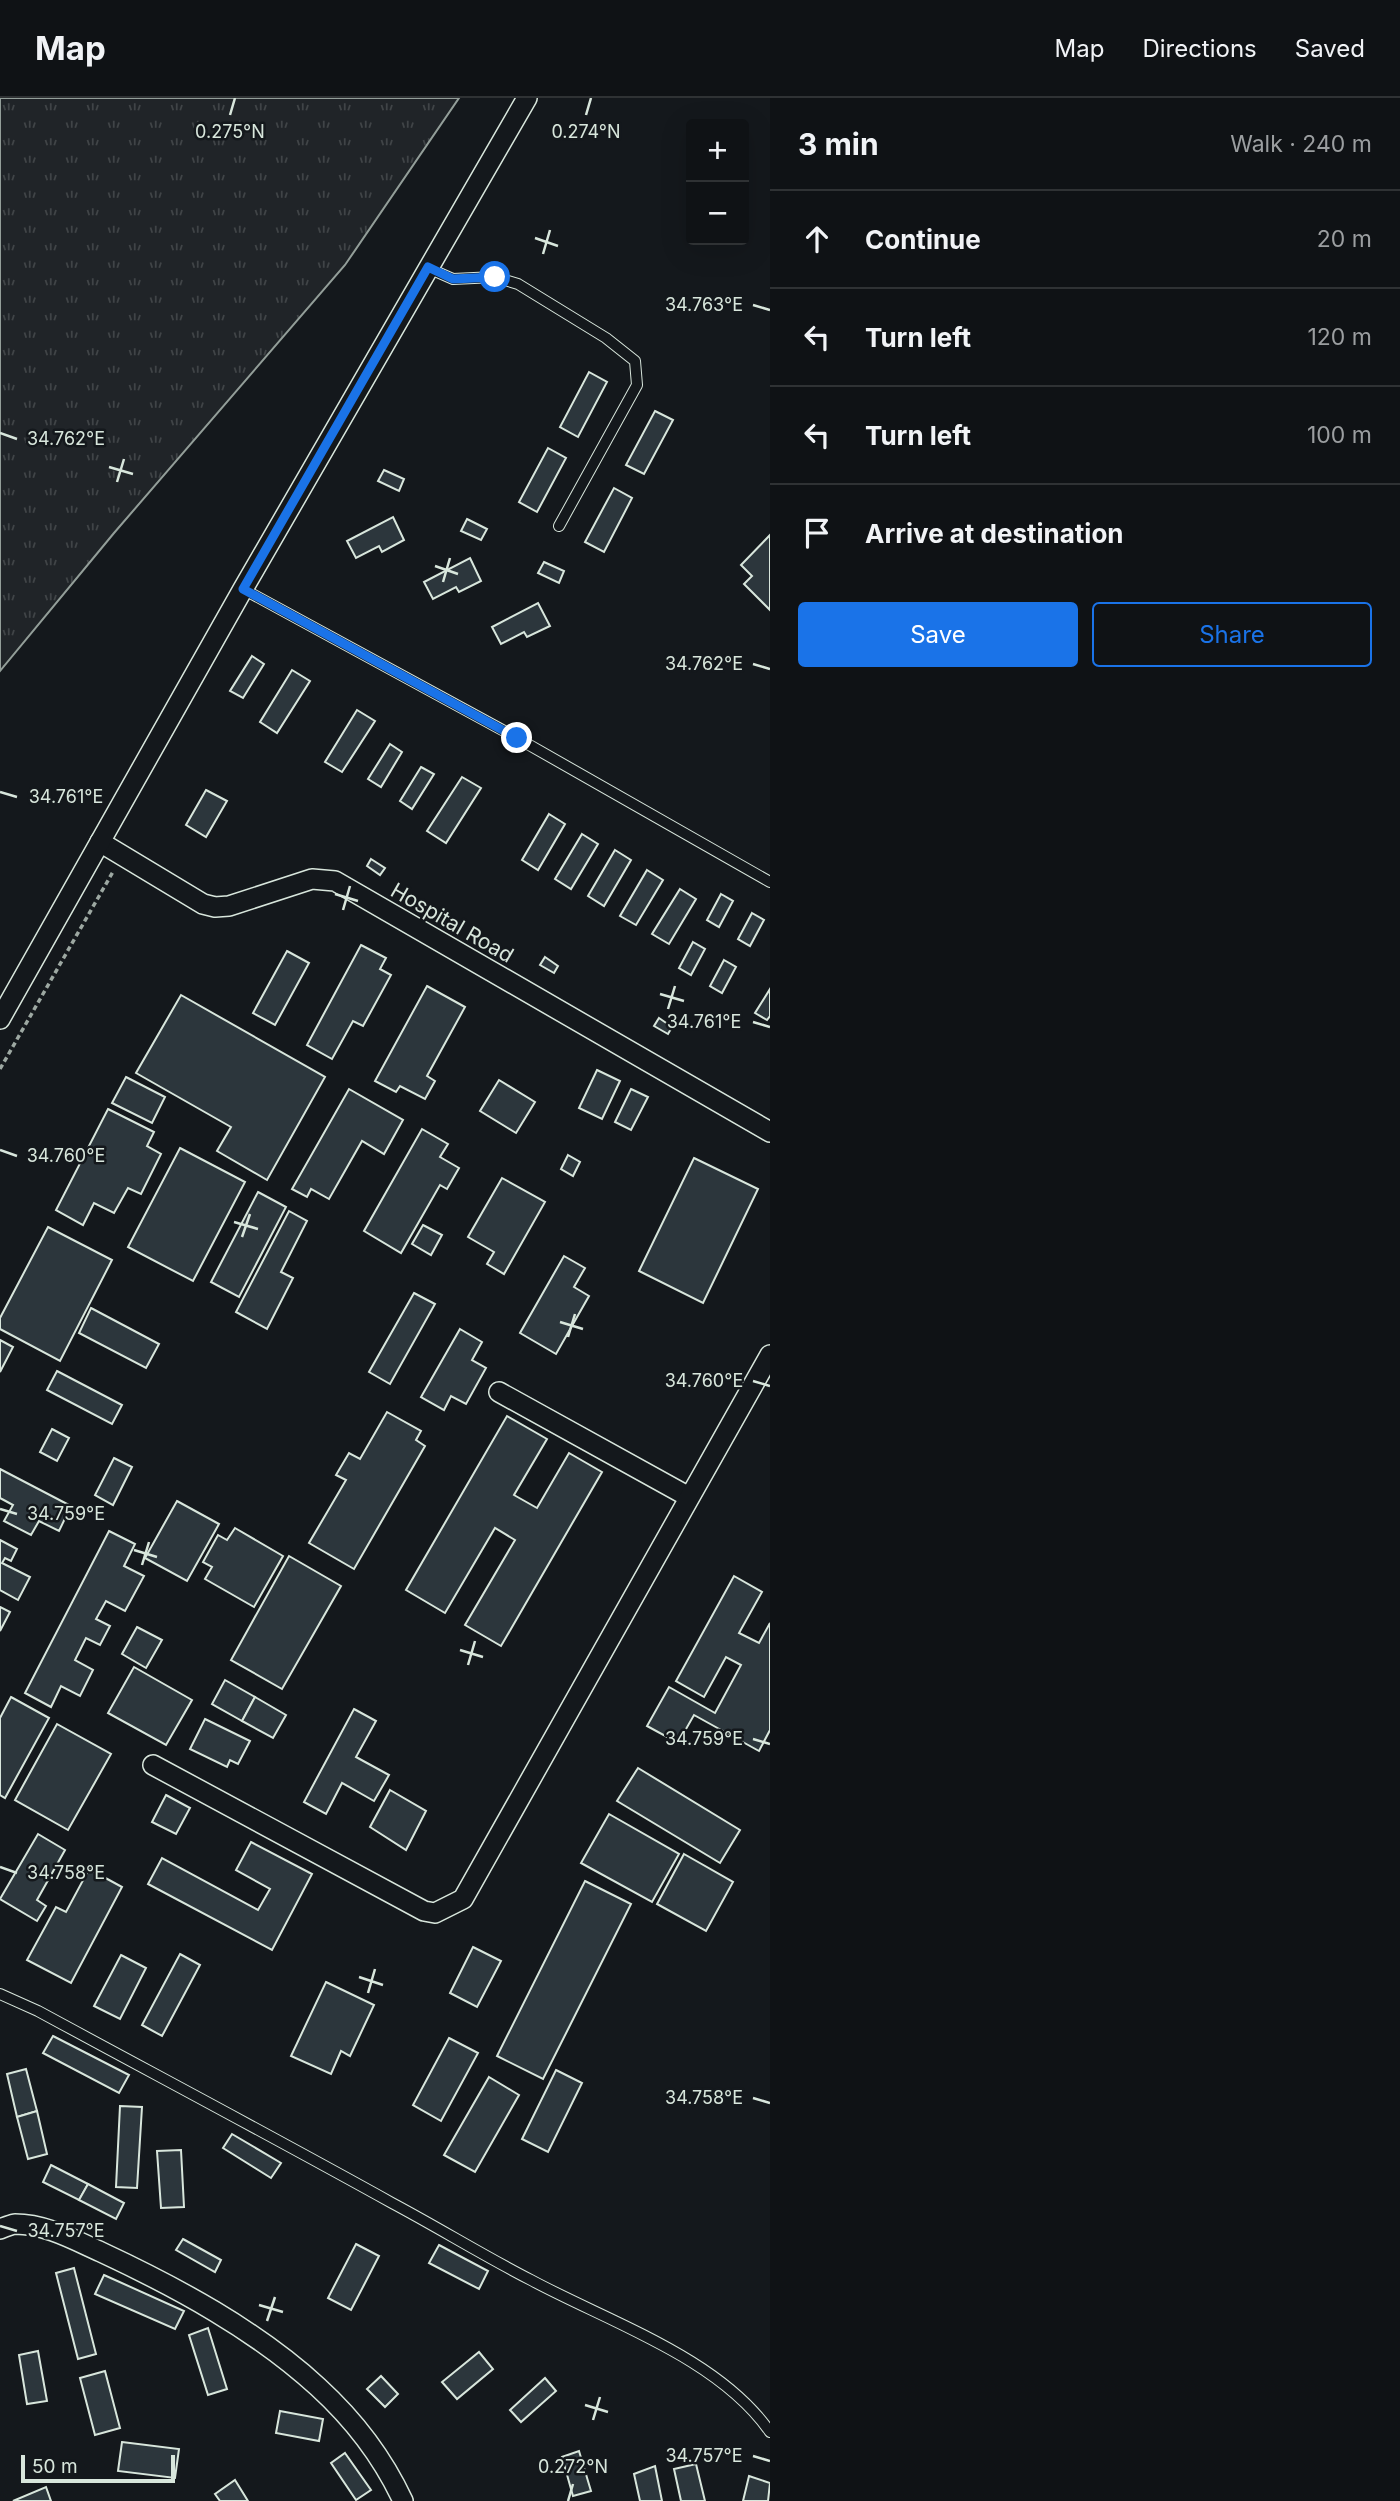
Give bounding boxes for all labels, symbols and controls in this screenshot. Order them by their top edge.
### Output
text: Map [35,28,106,68]
text: Map [1055,34,1104,63]
text: Directions [1142,34,1257,63]
text: Saved [1295,34,1365,63]
map controls [686,119,749,245]
button: + [686,119,749,182]
text: 0.275°N [195,121,265,142]
text: 0.274°N [551,121,621,142]
text: 3 min [798,126,879,162]
text: Walk · 240 m [1230,130,1372,158]
button: − [686,182,749,245]
icon: ahead [798,220,836,258]
text: Continue [865,224,981,255]
text: 20 m [1317,225,1372,253]
route start [479,261,510,292]
text: 34.763°E [665,294,743,315]
icon: left [798,318,836,356]
text: Turn left [865,322,971,353]
text: 120 m [1307,323,1372,351]
icon: left [798,416,836,454]
text: Turn left [865,420,971,451]
text: 100 m [1307,421,1372,449]
text: 34.762°E [27,428,105,449]
icon: arrive [798,514,836,552]
text: Arrive at destination [865,518,1124,549]
button: Save [798,602,1078,667]
button: Share [1092,602,1372,667]
text: 34.762°E [665,653,743,674]
route end [501,722,532,753]
text: 34.761°E [29,786,103,807]
street label: Hospital Road [386,877,518,968]
text: 34.761°E [667,1011,741,1032]
text: 34.760°E [27,1145,105,1166]
text: 34.760°E [665,1370,743,1391]
text: 34.759°E [27,1503,105,1524]
text: 34.759°E [665,1728,743,1749]
text: 34.758°E [27,1862,105,1883]
text: 34.758°E [665,2087,743,2108]
text: 34.757°E [27,2220,105,2241]
text: 34.757°E [665,2445,743,2466]
scale bar [21,2452,175,2484]
text: 50 m [32,2455,78,2478]
text: 0.272°N [538,2456,608,2477]

